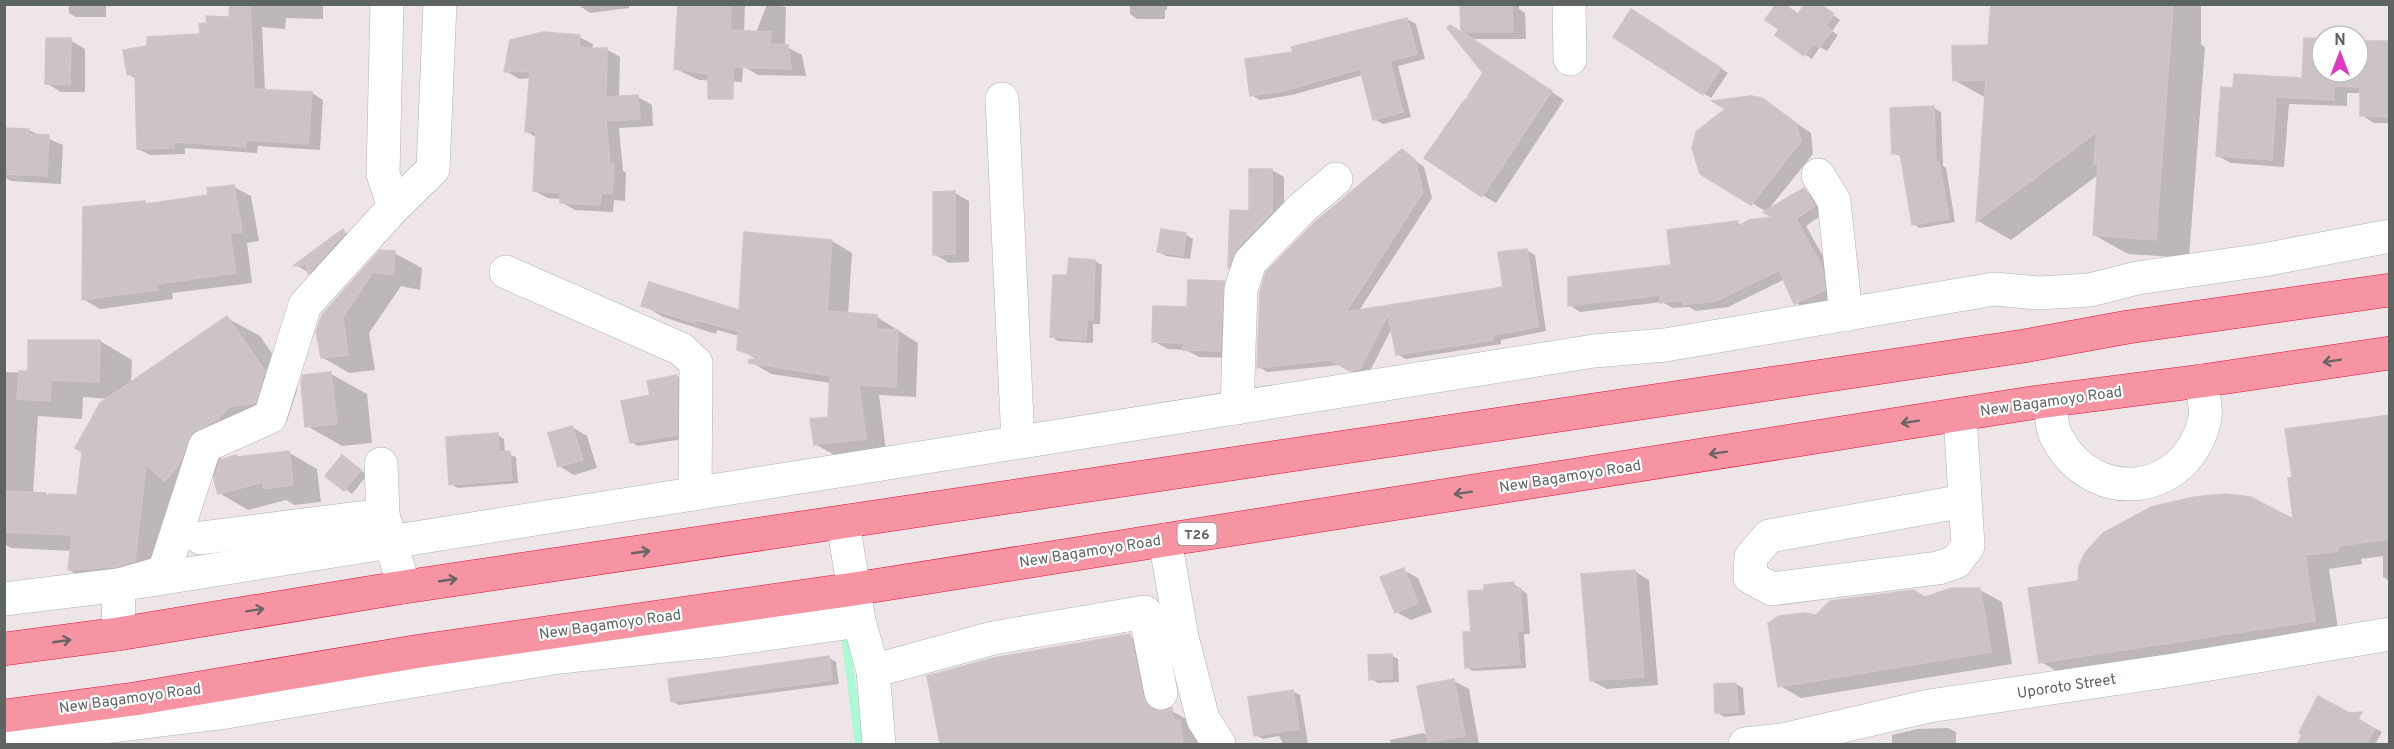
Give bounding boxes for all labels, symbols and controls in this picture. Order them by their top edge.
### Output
north arrow [2310,24,2370,84]
text: N [2334,31,2346,51]
one-way arrow [2322,356,2342,367]
street label: New Bagamoyo Road [1979,383,2123,422]
one-way arrow [1901,417,1921,428]
one-way arrow [1708,447,1728,458]
street label: New Bagamoyo Road [1498,457,1642,498]
one-way arrow [1453,487,1473,498]
road number: T26 [1178,523,1216,545]
street label: New Bagamoyo Road [1018,532,1162,573]
one-way arrow [630,547,650,558]
one-way arrow [437,575,457,586]
one-way arrow [245,605,264,616]
street label: New Bagamoyo Road [538,606,682,645]
one-way arrow [52,636,72,647]
street label: Uporoto Street [2016,671,2117,704]
street label: New Bagamoyo Road [58,680,202,719]

